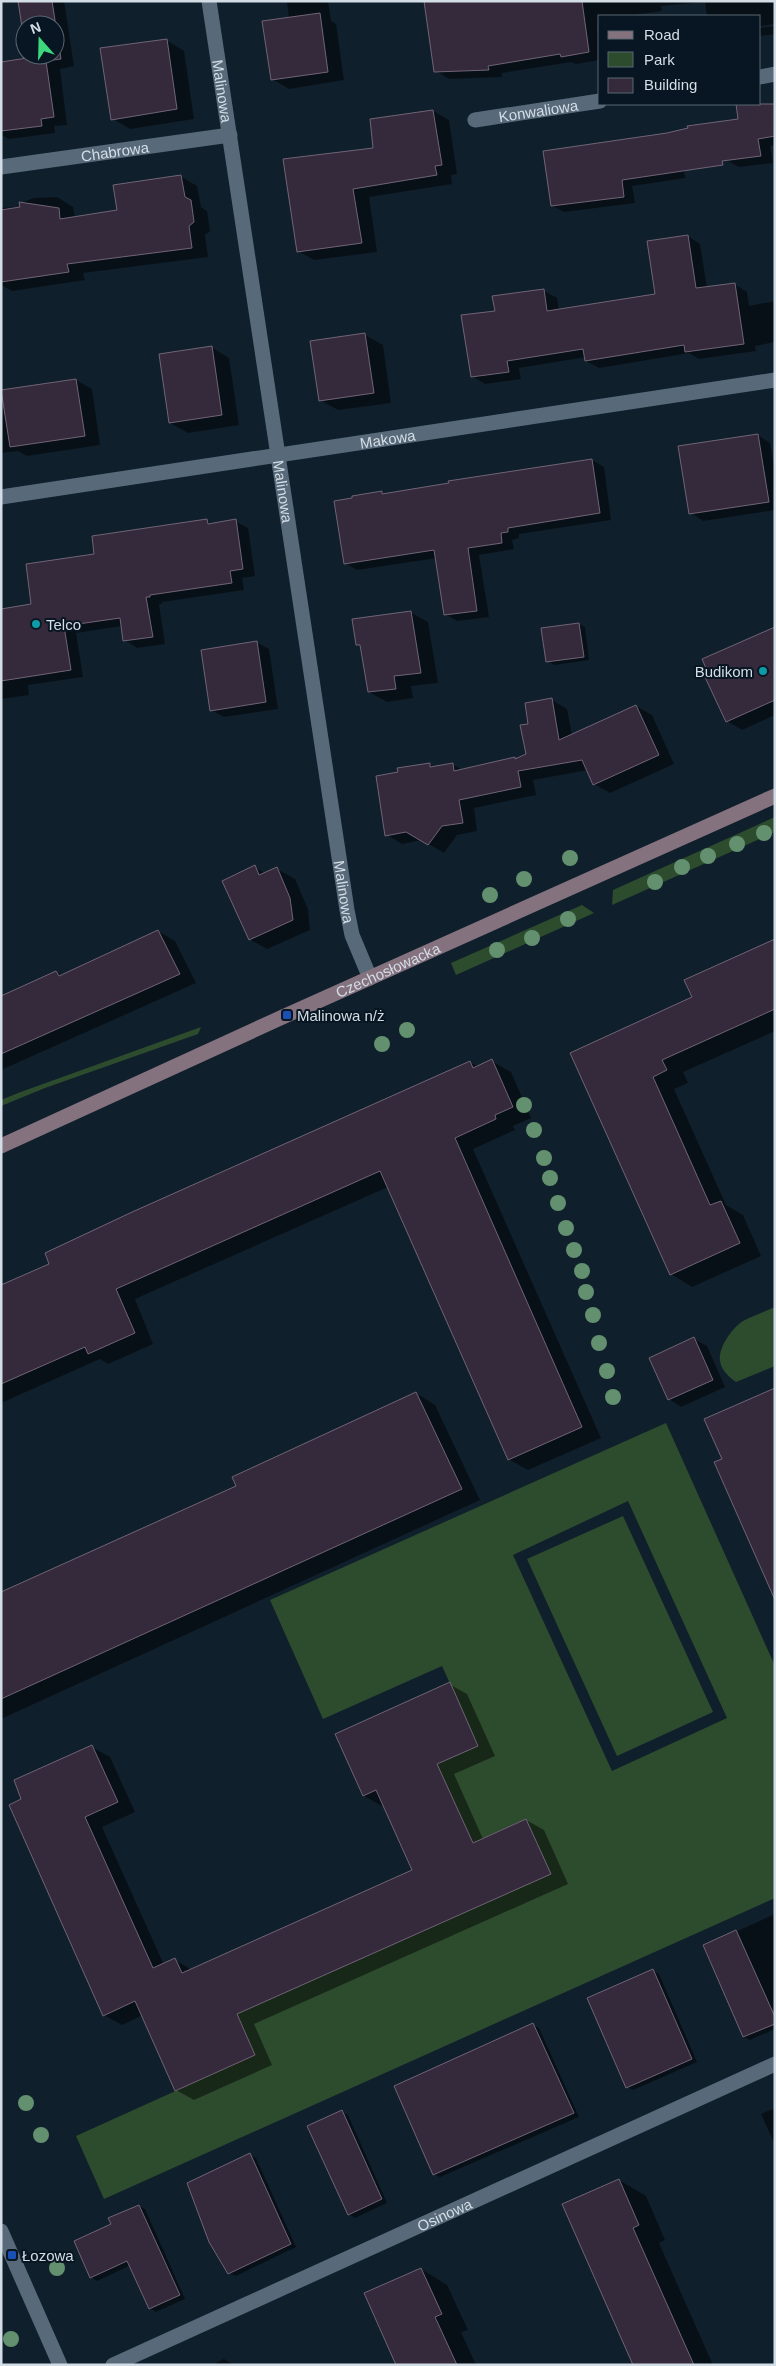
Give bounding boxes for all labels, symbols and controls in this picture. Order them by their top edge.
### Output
north arrow [15,15,65,65]
legend [598,15,761,105]
text: N [28,19,43,37]
text: Road [644,26,680,43]
text: Park [644,51,675,68]
street label: Malinowa [209,58,236,124]
text: Building [644,76,697,93]
street label: Konwaliowa [497,96,580,125]
street label: Chabrowa [80,138,151,164]
street label: Makowa [359,426,417,451]
street label: Malinowa [270,459,297,525]
place label: Telco [46,616,81,633]
marker: Telco [30,618,42,630]
place label: Budikom [695,663,753,680]
marker: Budikom [757,665,769,677]
street label: Malinowa [331,859,358,925]
street label: Czechosłowacka [333,939,443,1001]
place label: Malinowa n/ż [297,1007,385,1024]
marker: Malinowa n/ż [281,1009,293,1021]
street label: Osinowa [414,2194,475,2234]
place label: Łozowa [22,2247,74,2264]
marker: Łozowa [6,2249,18,2261]

